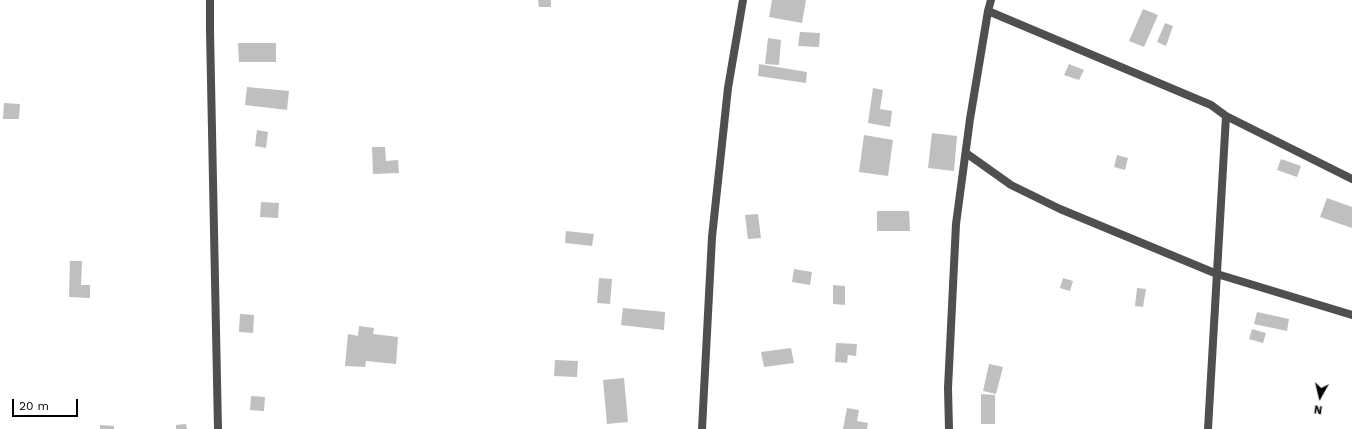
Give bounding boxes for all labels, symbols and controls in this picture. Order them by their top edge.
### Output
north arrow [1300,377,1340,417]
scale bar [14,391,80,417]
text: 20 m [19,399,49,413]
text: N [1313,402,1323,416]

